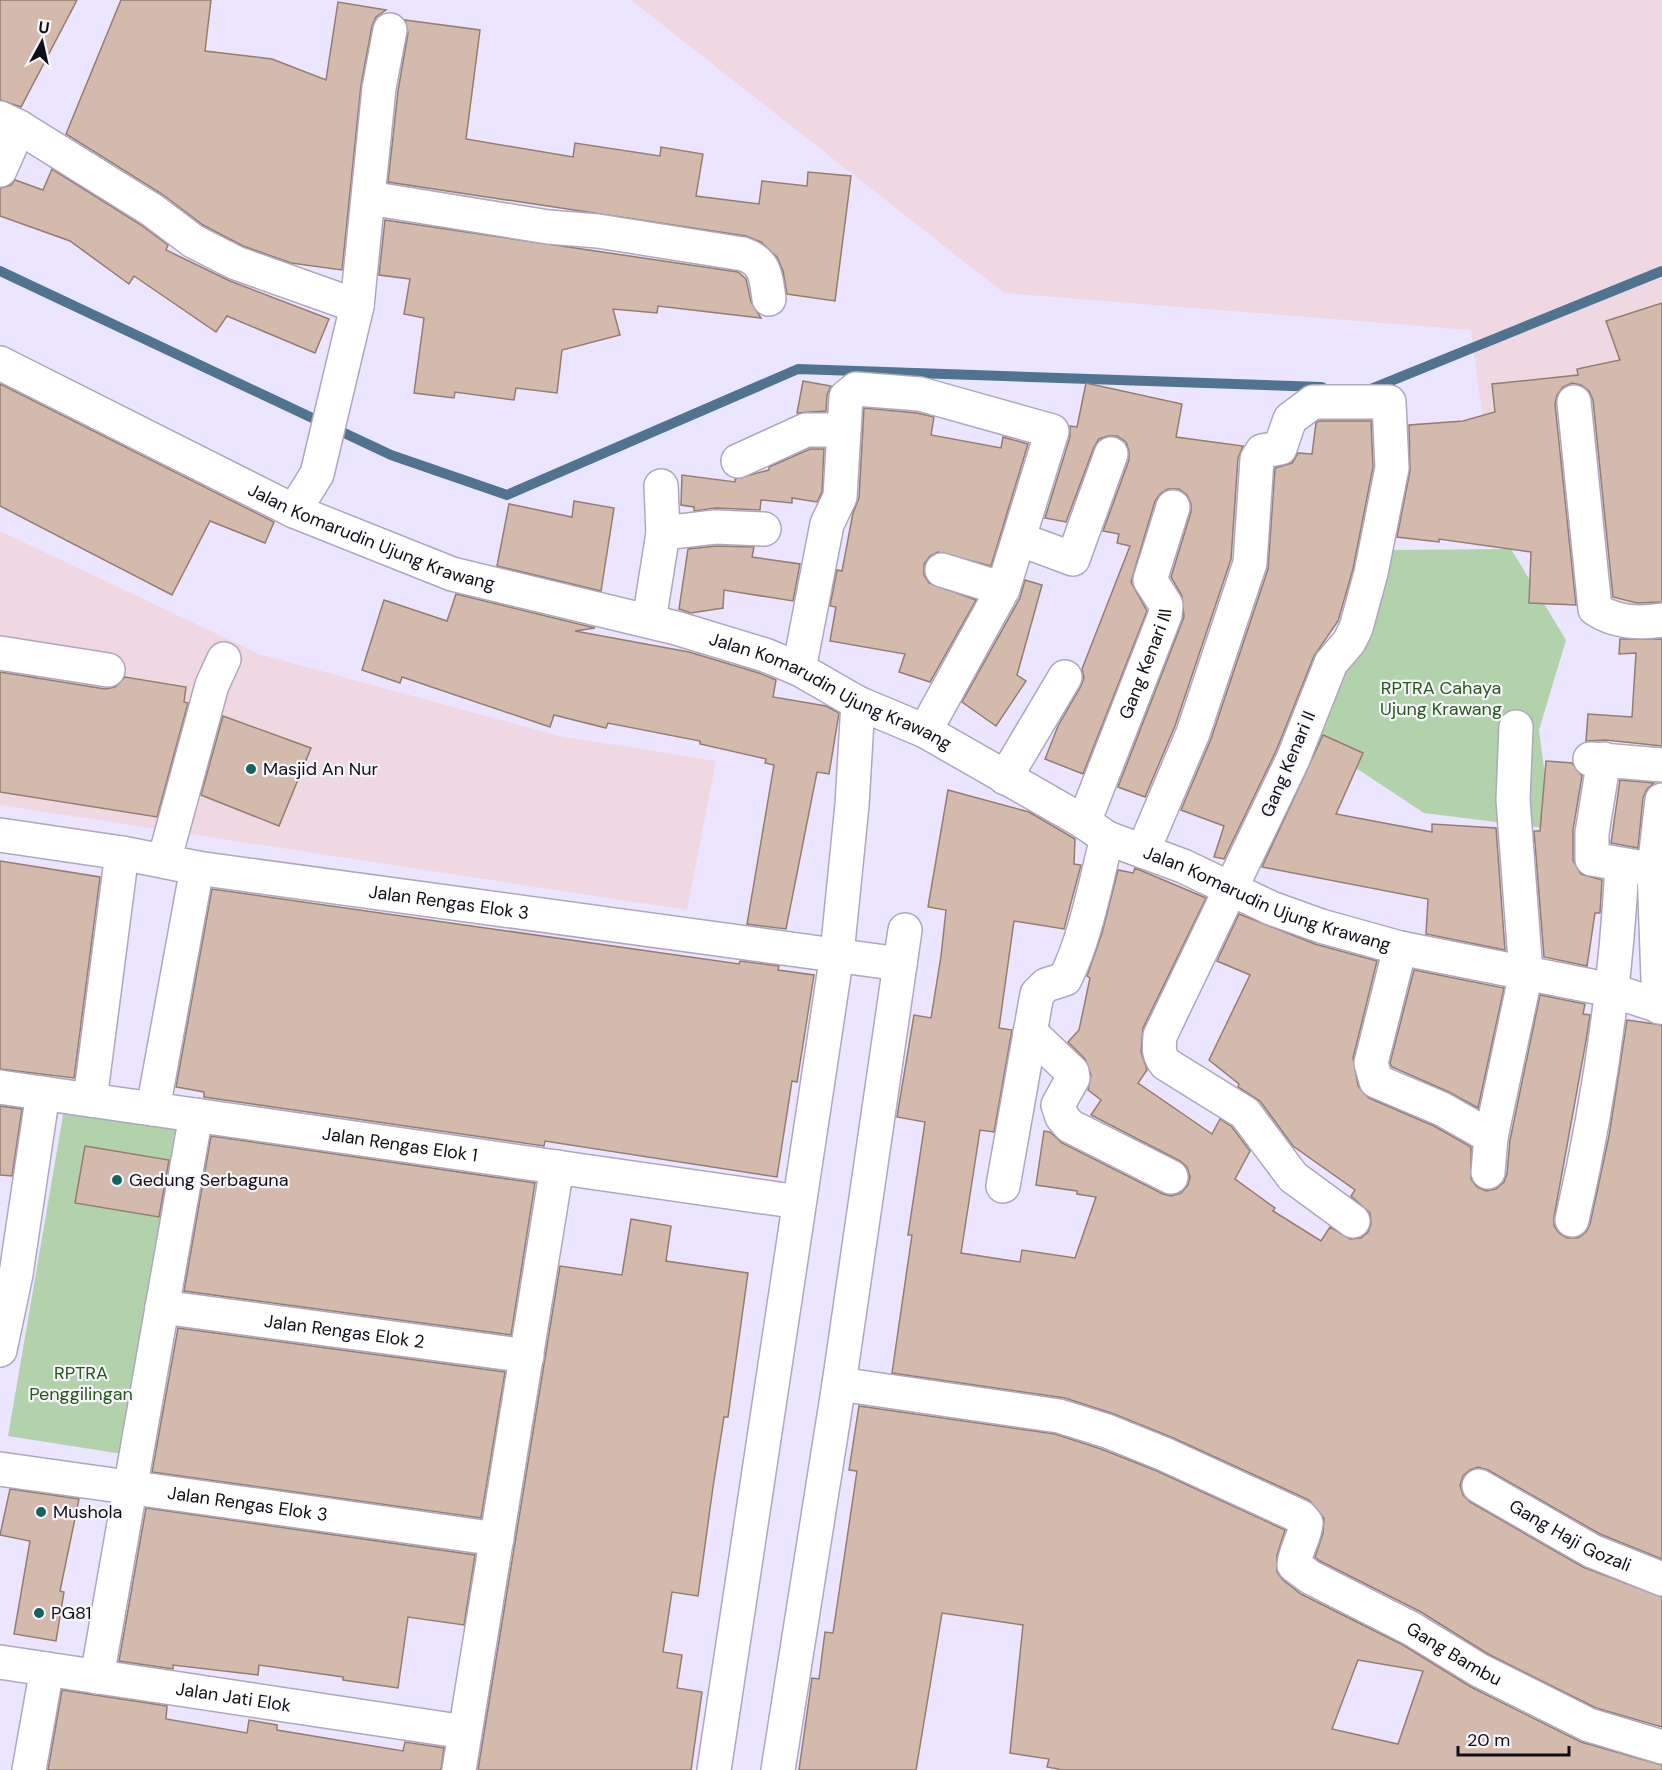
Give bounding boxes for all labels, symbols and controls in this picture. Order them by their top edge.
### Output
north arrow [12,12,72,72]
text: U [37,16,51,39]
street label: Jalan Komarudin Ujung Krawang [244,478,497,596]
street label: Gang Kenari III [1113,607,1178,723]
street label: Jalan Komarudin Ujung Krawang [706,627,956,756]
park label: RPTRA Cahaya Ujung Krawang [1380,676,1502,721]
street label: Gang Kenari II [1255,707,1321,821]
place label: Masjid An Nur [263,757,379,781]
marker: Masjid An Nur [244,762,258,776]
street label: Jalan Komarudin Ujung Krawang [1140,840,1394,957]
street label: Jalan Rengas Elok 3 [367,880,531,925]
street label: Jalan Rengas Elok 1 [321,1122,479,1168]
place label: Gedung Serbaguna [129,1168,289,1192]
marker: Gedung Serbaguna [110,1173,124,1187]
street label: Jalan Rengas Elok 2 [263,1309,426,1354]
park label: RPTRA Penggilingan [29,1361,133,1406]
street label: Jalan Rengas Elok 3 [166,1481,329,1527]
street label: Gang Haji Gozali [1505,1494,1635,1577]
place label: Mushola [53,1500,122,1524]
marker: Mushola [34,1505,48,1519]
place label: PG81 [51,1601,91,1625]
marker: PG81 [32,1606,46,1620]
street label: Gang Bambu [1402,1616,1506,1691]
street label: Jalan Jati Elok [174,1677,293,1718]
scale bar [1458,1719,1569,1757]
text: 20 m [1467,1728,1510,1752]

